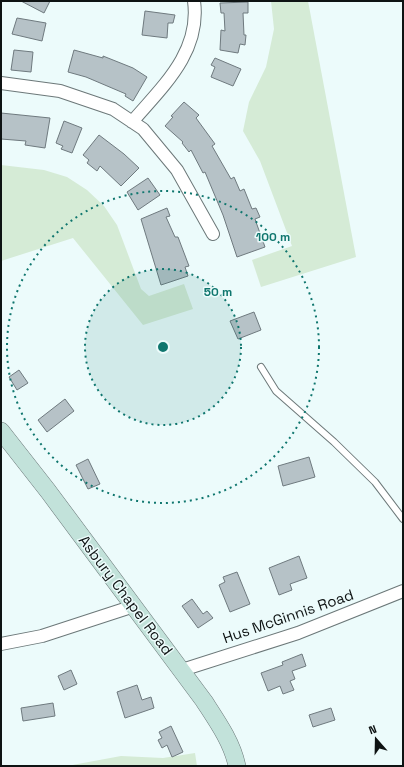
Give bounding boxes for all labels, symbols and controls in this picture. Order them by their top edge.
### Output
text: 100 m [256,229,290,245]
text: 50 m [204,284,232,300]
centre of rings [156,340,170,354]
street label: Asbury Chapel Road [75,531,177,659]
street label: Hus McGinnis Road [220,585,356,647]
north arrow [356,719,396,759]
text: N [367,722,378,737]

